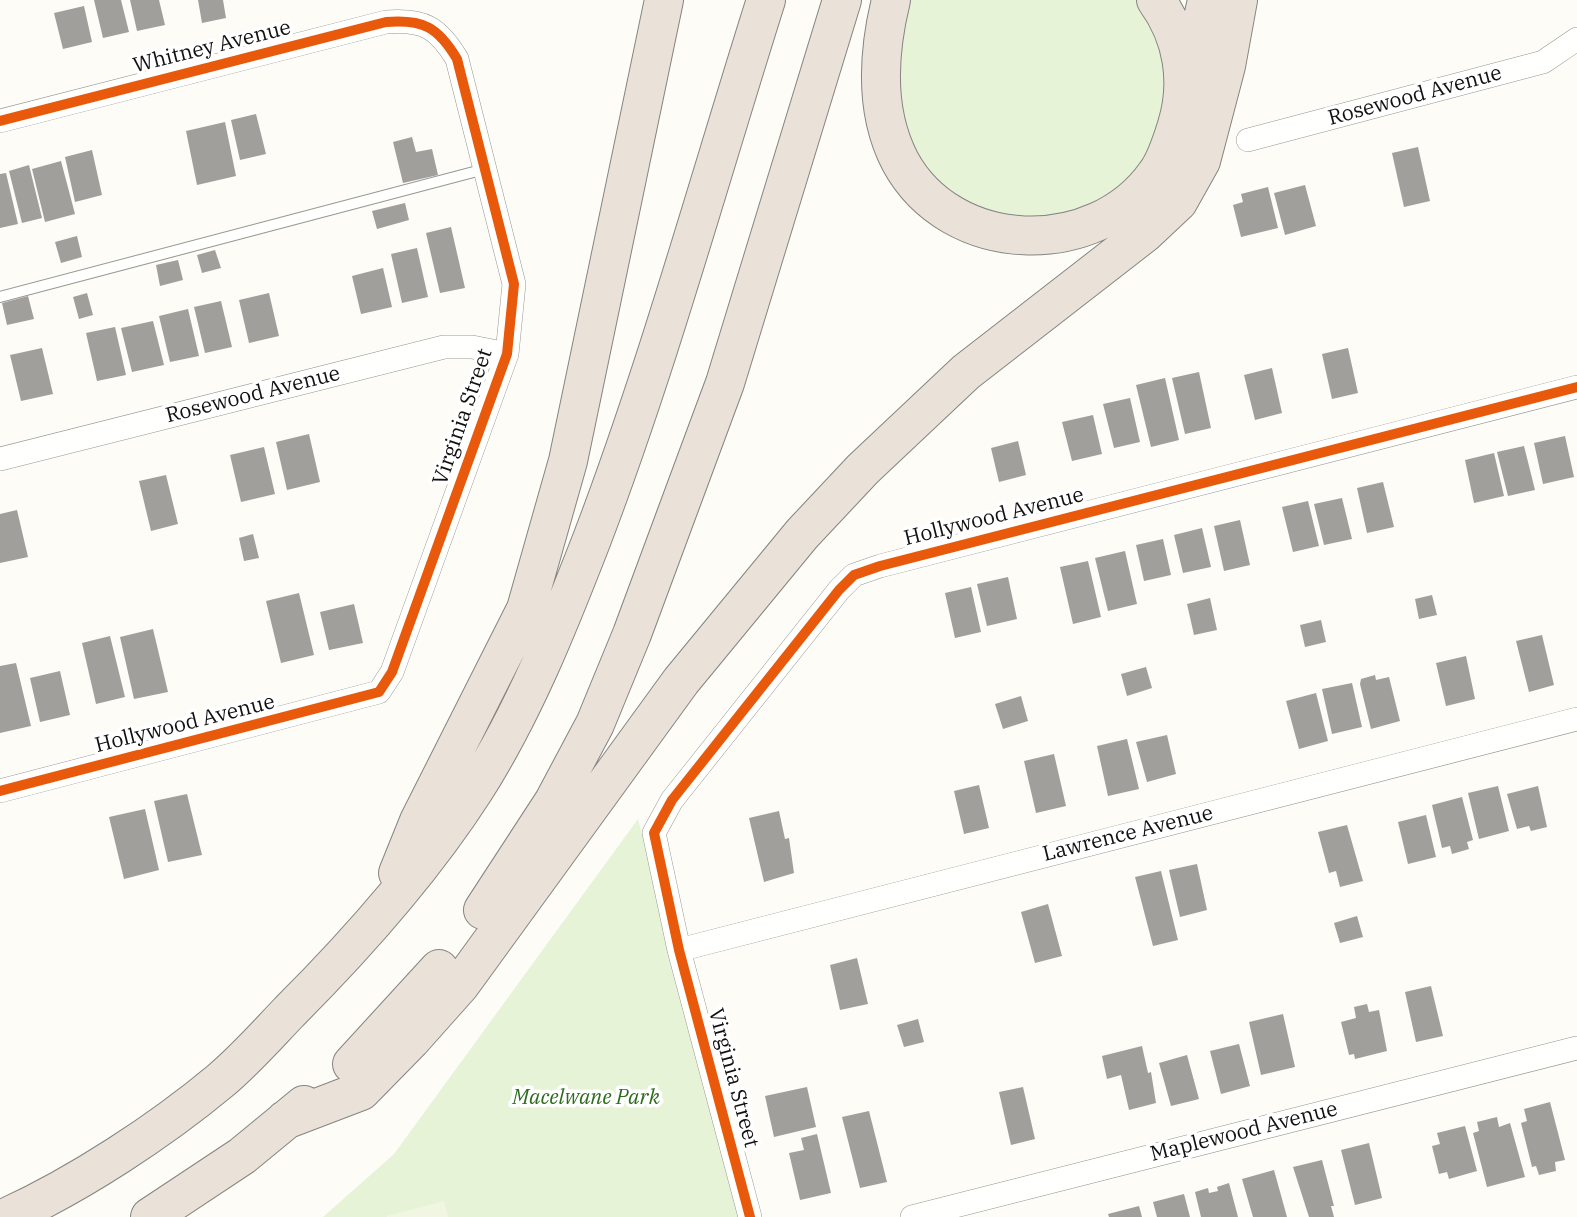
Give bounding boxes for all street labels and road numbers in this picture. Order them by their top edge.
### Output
street label: Whitney Avenue [130,15,294,79]
street label: Rosewood Avenue [1325,61,1505,131]
street label: Virginia Street [428,345,498,489]
street label: Rosewood Avenue [163,361,343,429]
street label: Hollywood Avenue [902,482,1086,552]
street label: Hollywood Avenue [93,689,277,759]
street label: Lawrence Avenue [1040,801,1216,867]
street label: Virginia Street [702,1006,764,1150]
street label: Maplewood Avenue [1148,1097,1340,1167]

